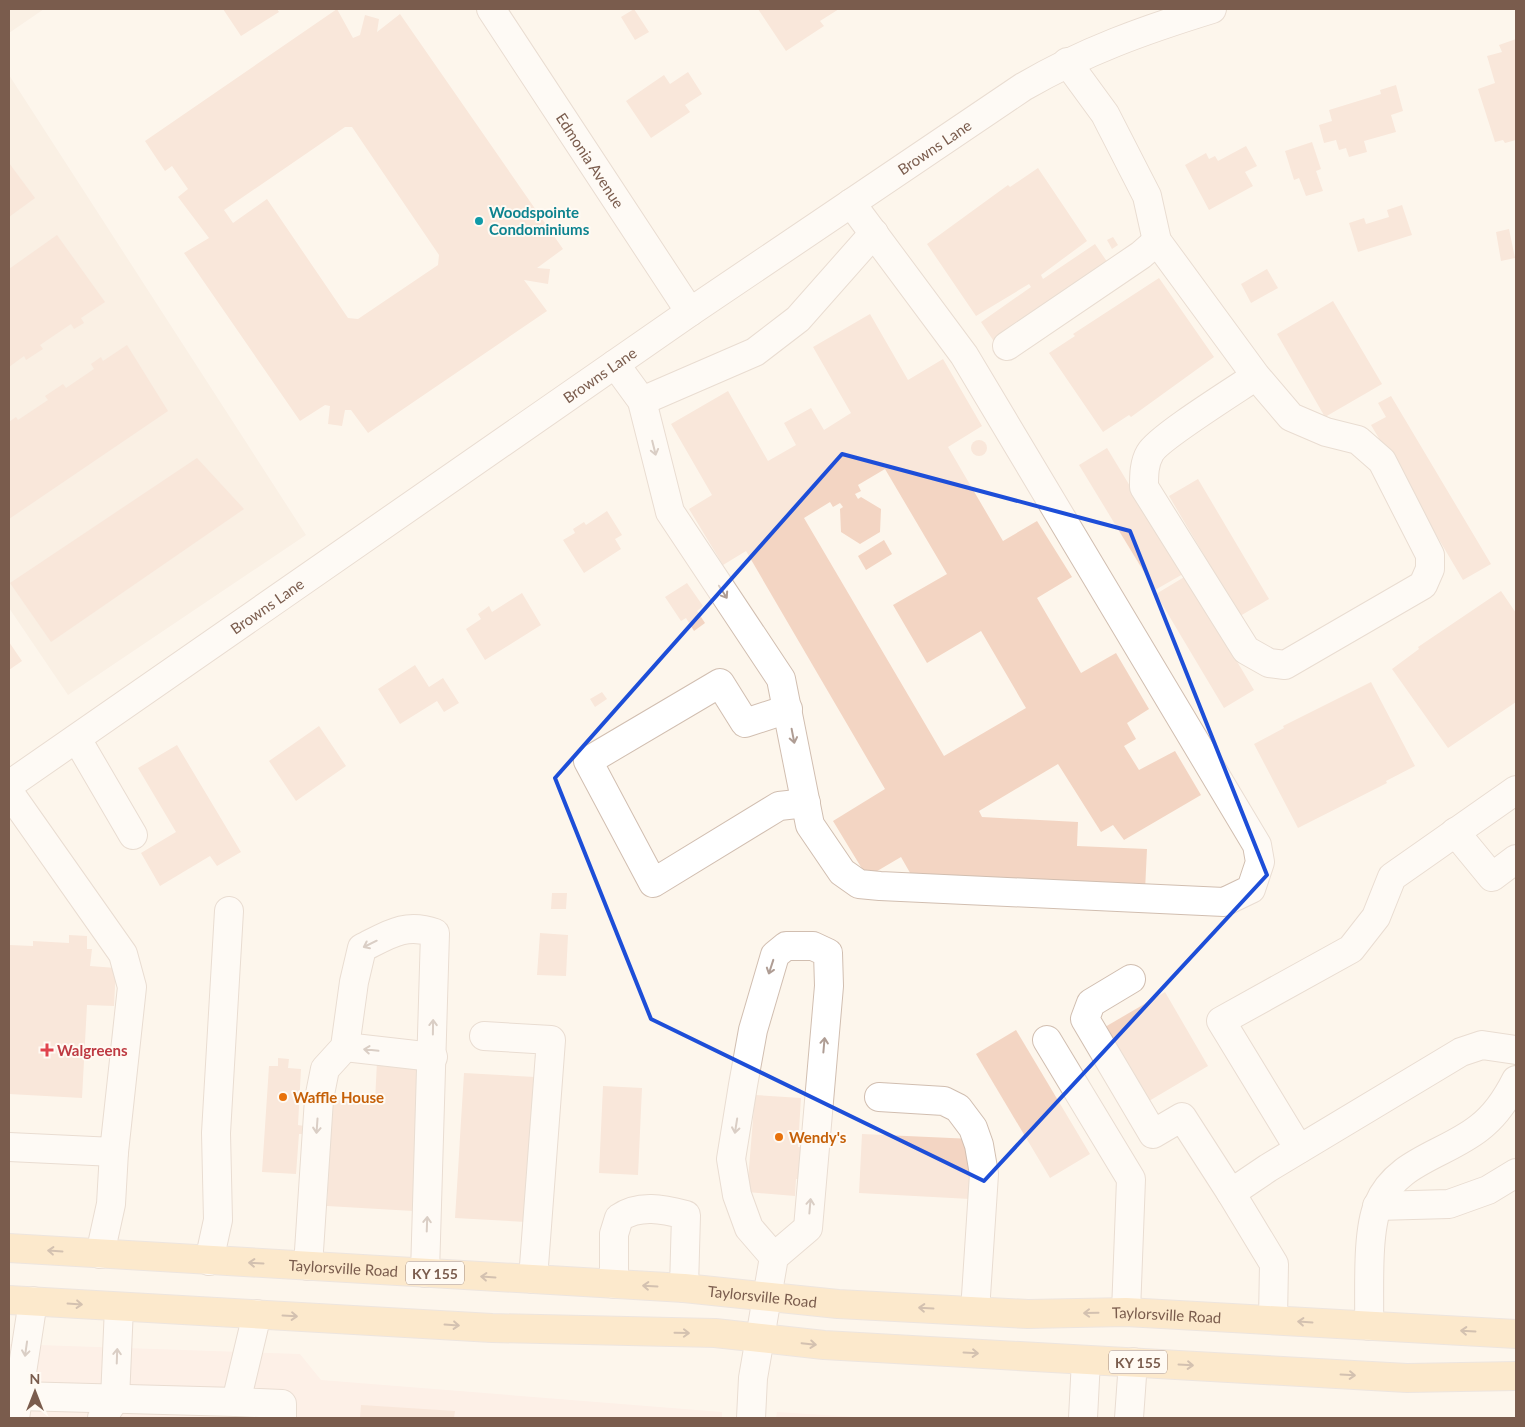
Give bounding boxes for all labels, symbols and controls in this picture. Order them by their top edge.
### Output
street label: Edmonia Avenue [553,109,628,211]
street label: Browns Lane [894,116,975,178]
place label: Woodspointe Condominiums [489,203,590,238]
marker: Woodspointe Condominiums [473,215,485,227]
street label: Browns Lane [559,343,640,407]
one-way arrow [650,439,659,455]
street label: Browns Lane [227,574,307,638]
one-way arrow [718,585,728,599]
one-way arrow [789,728,798,744]
one-way arrow [363,940,378,949]
one-way arrow [766,959,775,975]
one-way arrow [428,1019,438,1035]
one-way arrow [819,1037,829,1053]
place label: Walgreens [57,1041,128,1059]
marker: Walgreens [41,1044,53,1056]
one-way arrow [364,1045,380,1055]
place label: Waffle House [293,1088,384,1106]
marker: Waffle House [277,1091,289,1103]
one-way arrow [313,1118,322,1134]
one-way arrow [731,1118,741,1134]
place label: Wendy's [789,1128,847,1146]
marker: Wendy's [773,1131,785,1143]
one-way arrow [805,1199,815,1215]
one-way arrow [423,1216,432,1232]
one-way arrow [47,1247,63,1256]
street label: Taylorsville Road [288,1256,399,1280]
one-way arrow [248,1259,264,1268]
road number: KY 155 [406,1262,464,1284]
one-way arrow [480,1272,496,1281]
one-way arrow [643,1281,659,1290]
street label: Taylorsville Road [707,1282,818,1311]
one-way arrow [67,1299,83,1308]
street label: Taylorsville Road [1112,1303,1222,1326]
one-way arrow [919,1304,935,1313]
one-way arrow [1083,1308,1099,1318]
one-way arrow [281,1311,297,1320]
one-way arrow [1298,1318,1314,1327]
one-way arrow [444,1321,460,1330]
one-way arrow [1460,1327,1476,1336]
one-way arrow [674,1328,690,1337]
one-way arrow [801,1339,817,1348]
one-way arrow [21,1341,31,1357]
one-way arrow [112,1348,121,1364]
one-way arrow [963,1349,979,1358]
road number: KY 155 [1109,1350,1167,1374]
one-way arrow [1178,1361,1194,1370]
north arrow [10,1367,60,1417]
text: N [30,1370,40,1387]
one-way arrow [1340,1370,1356,1379]

